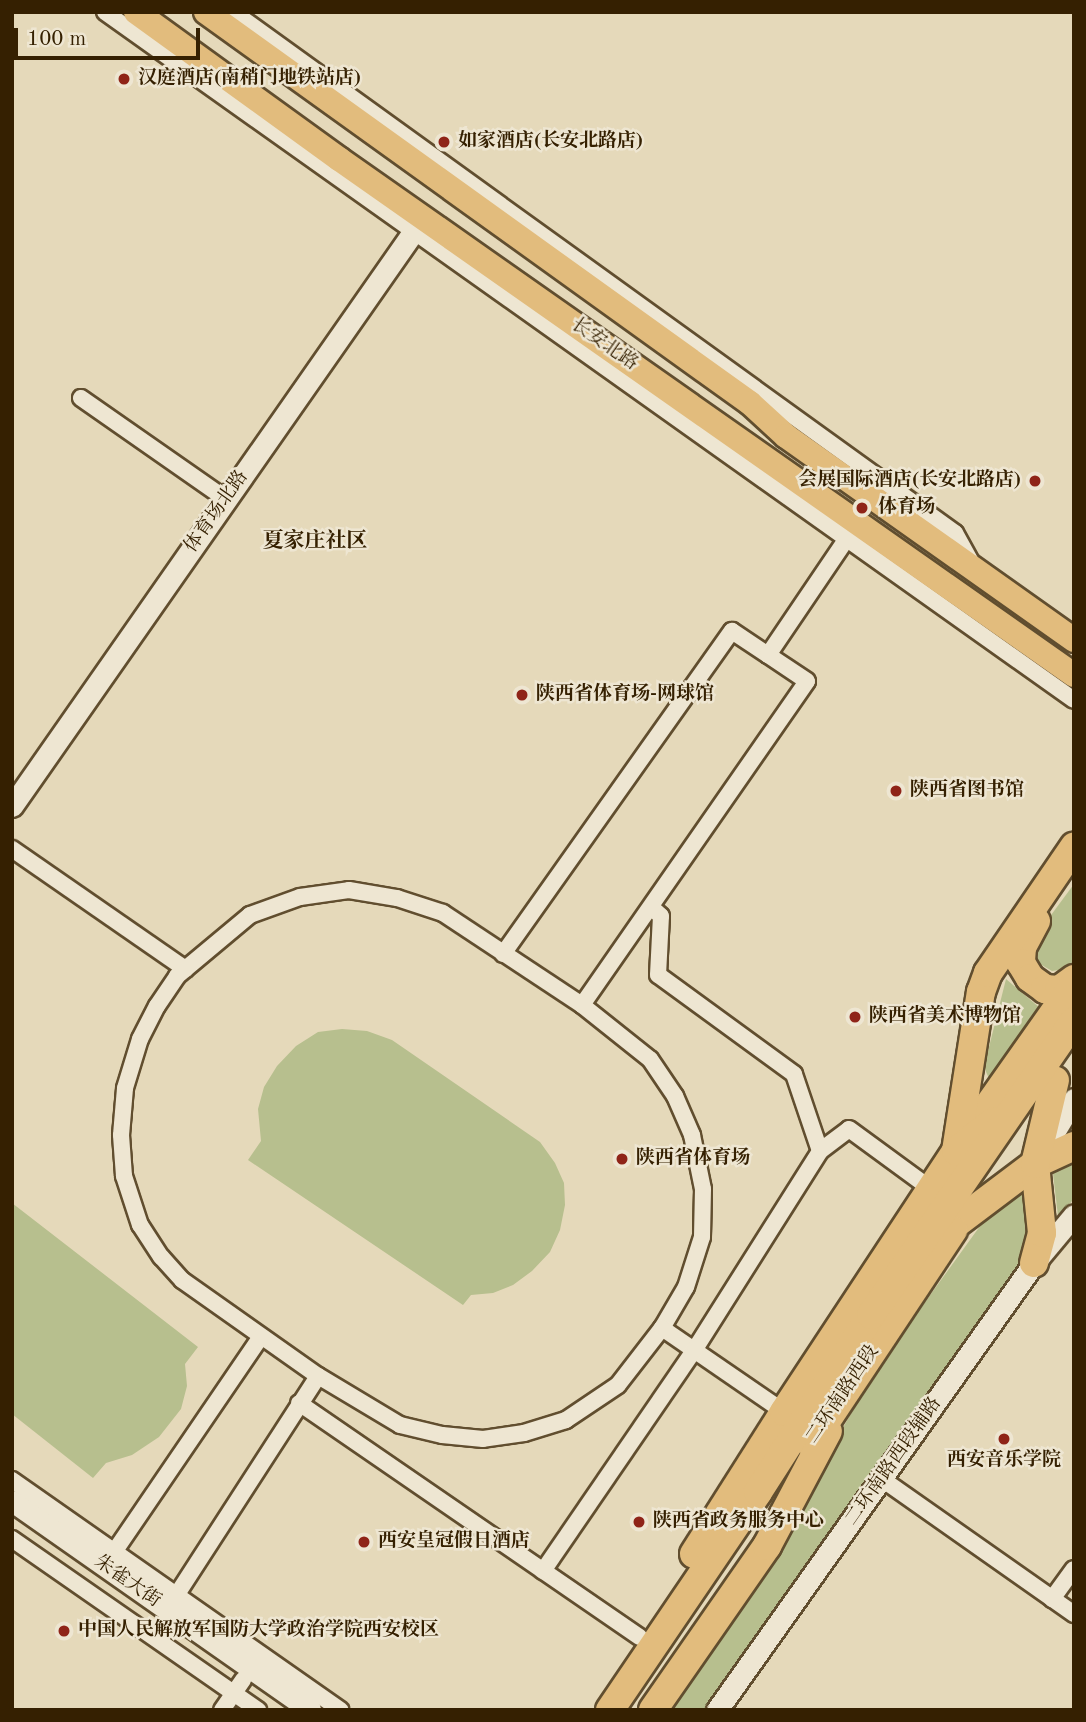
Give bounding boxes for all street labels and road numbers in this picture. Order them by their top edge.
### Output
street label: 长安北路 [566,314,642,376]
street label: 体育场北路 [180,467,254,557]
street label: 二环南路西段 [802,1341,884,1449]
street label: 二环南路西段辅路 [841,1393,947,1531]
street label: 朱雀大街 [89,1551,165,1613]

